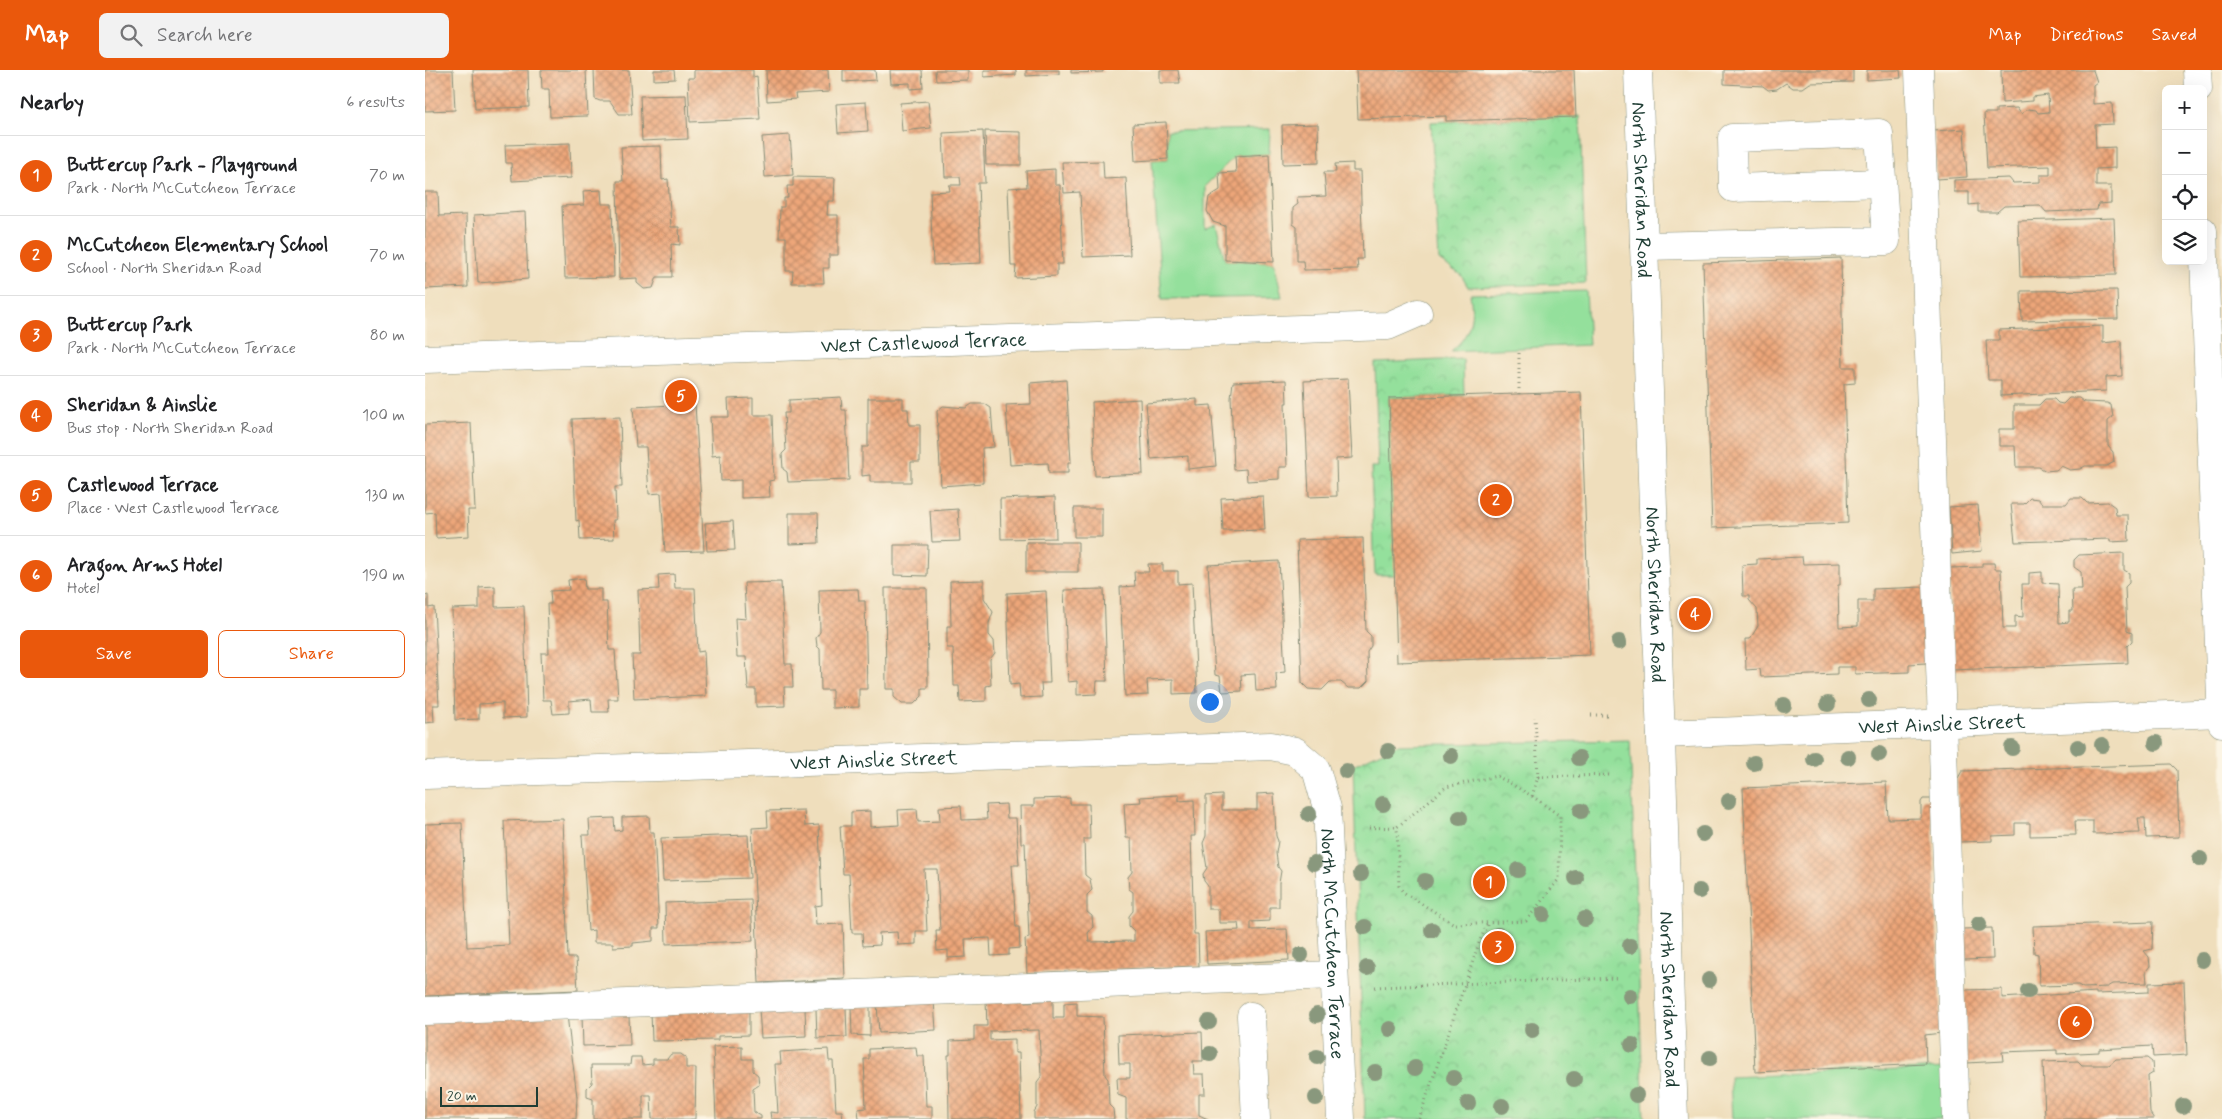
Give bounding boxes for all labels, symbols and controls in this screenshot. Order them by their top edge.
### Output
search box [99,13,449,58]
text: Map [25,20,69,51]
icon: search [117,21,145,49]
text: Search here [157,23,253,48]
text: Map [1989,23,2022,47]
text: Directions [2050,23,2124,47]
text: Saved [2152,23,2197,47]
map controls [2162,85,2207,265]
button: + [2162,85,2207,130]
text: Nearby [20,89,84,117]
text: 6 results [346,92,405,113]
street label: North Sheridan Road [1624,101,1657,279]
button: − [2162,130,2207,175]
text: Buttercup Park - Playground [67,153,297,178]
text: 1 [32,165,40,186]
text: 70 m [369,165,405,186]
button: locate [2162,175,2207,220]
text: Park · North McCutcheon Terrace [67,178,296,199]
button: layers [2162,220,2207,265]
text: McCutcheon Elementary School [67,233,328,258]
text: 2 [32,245,40,266]
text: 70 m [369,245,405,266]
text: School · North Sheridan Road [67,258,262,279]
text: Buttercup Park [67,313,192,338]
text: 3 [32,325,40,346]
text: 80 m [370,325,405,346]
street label: West Castlewood Terrace [820,326,1027,360]
text: Park · North McCutcheon Terrace [67,338,296,359]
pin: 5 [665,377,697,415]
text: Sheridan & Ainslie [67,393,217,418]
text: 4 [31,405,41,426]
text: 100 m [362,405,405,426]
text: Bus stop · North Sheridan Road [67,418,273,439]
text: Castlewood Terrace [67,473,219,498]
pin: 2 [1480,481,1512,519]
text: 5 [31,485,41,506]
text: 130 m [364,485,405,506]
text: Place · West Castlewood Terrace [67,498,279,519]
street label: North Sheridan Road [1638,506,1671,683]
text: Aragon Arms Hotel [67,553,222,578]
text: 6 [32,565,40,586]
text: 190 m [362,565,405,586]
text: Hotel [67,578,100,599]
pin: 4 [1679,595,1711,633]
button: Save [20,630,208,678]
button: Share [218,630,405,678]
your location [1197,689,1223,715]
street label: West Ainslie Street [1858,708,2026,742]
street label: West Ainslie Street [790,745,958,777]
street label: North McCutcheon Terrace [1313,828,1350,1060]
pin: 1 [1473,863,1505,901]
street label: North Sheridan Road [1652,911,1685,1088]
pin: 3 [1482,928,1514,966]
pin: 6 [2060,1003,2092,1041]
scale bar [440,1084,537,1107]
text: 20 m [447,1087,477,1105]

